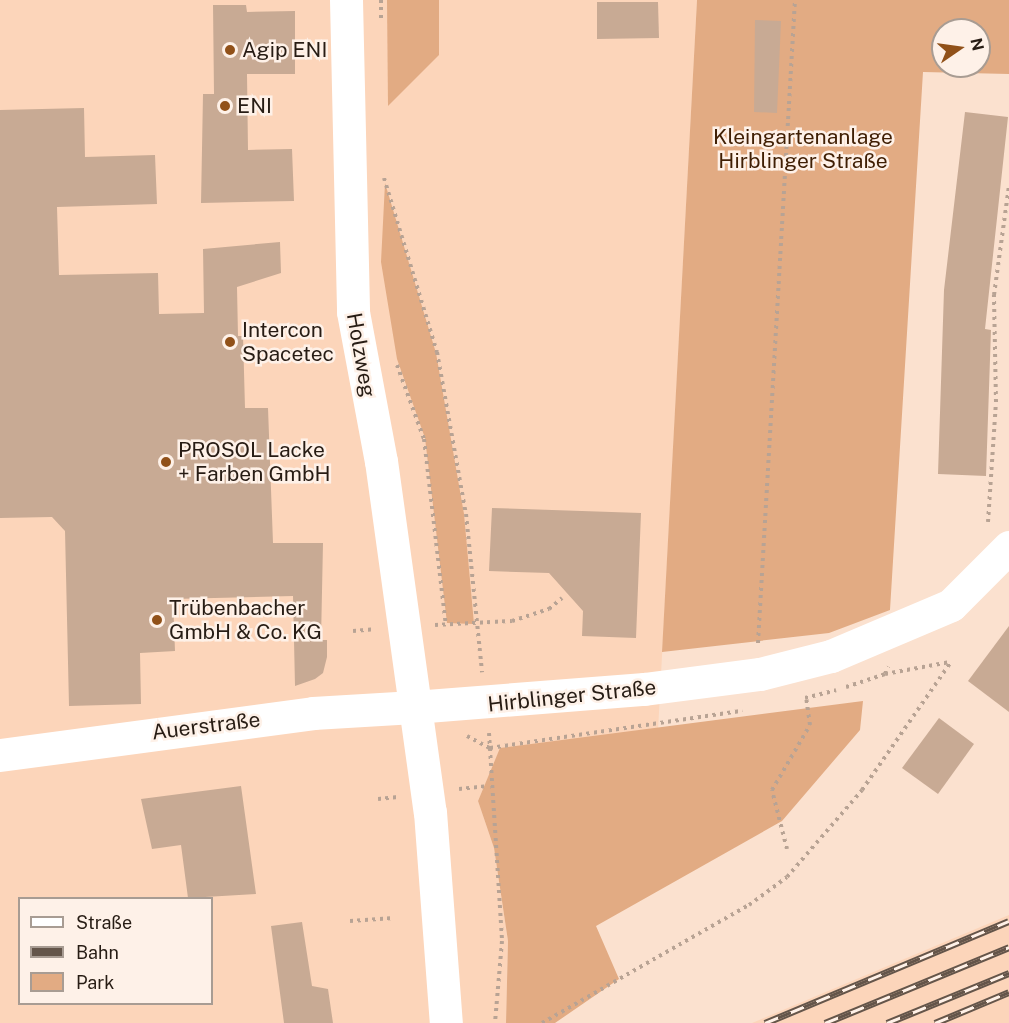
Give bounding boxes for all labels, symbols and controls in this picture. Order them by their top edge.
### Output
north arrow [931,18,991,78]
text: N [966,36,988,53]
place label: Agip ENI [242,37,328,63]
marker: Agip ENI [223,43,237,57]
place label: ENI [237,93,272,119]
marker: ENI [218,99,232,113]
park label: Kleingartenanlage Hirblinger Straße [713,124,893,174]
street label: Holzweg [341,311,381,399]
place label: Intercon Spacetec [242,317,334,367]
marker: Intercon Spacetec [223,335,237,349]
place label: PROSOL Lacke + Farben GmbH [178,437,331,487]
marker: PROSOL Lacke + Farben GmbH [159,455,173,469]
place label: Trübenbacher GmbH & Co. KG [169,595,322,645]
marker: Trübenbacher GmbH & Co. KG [150,613,164,627]
street label: Hirblinger Straße [486,675,658,717]
street label: Auerstraße [150,707,262,745]
legend [18,897,213,1005]
text: Straße [76,912,132,933]
text: Bahn [76,942,119,963]
text: Park [76,972,114,993]

